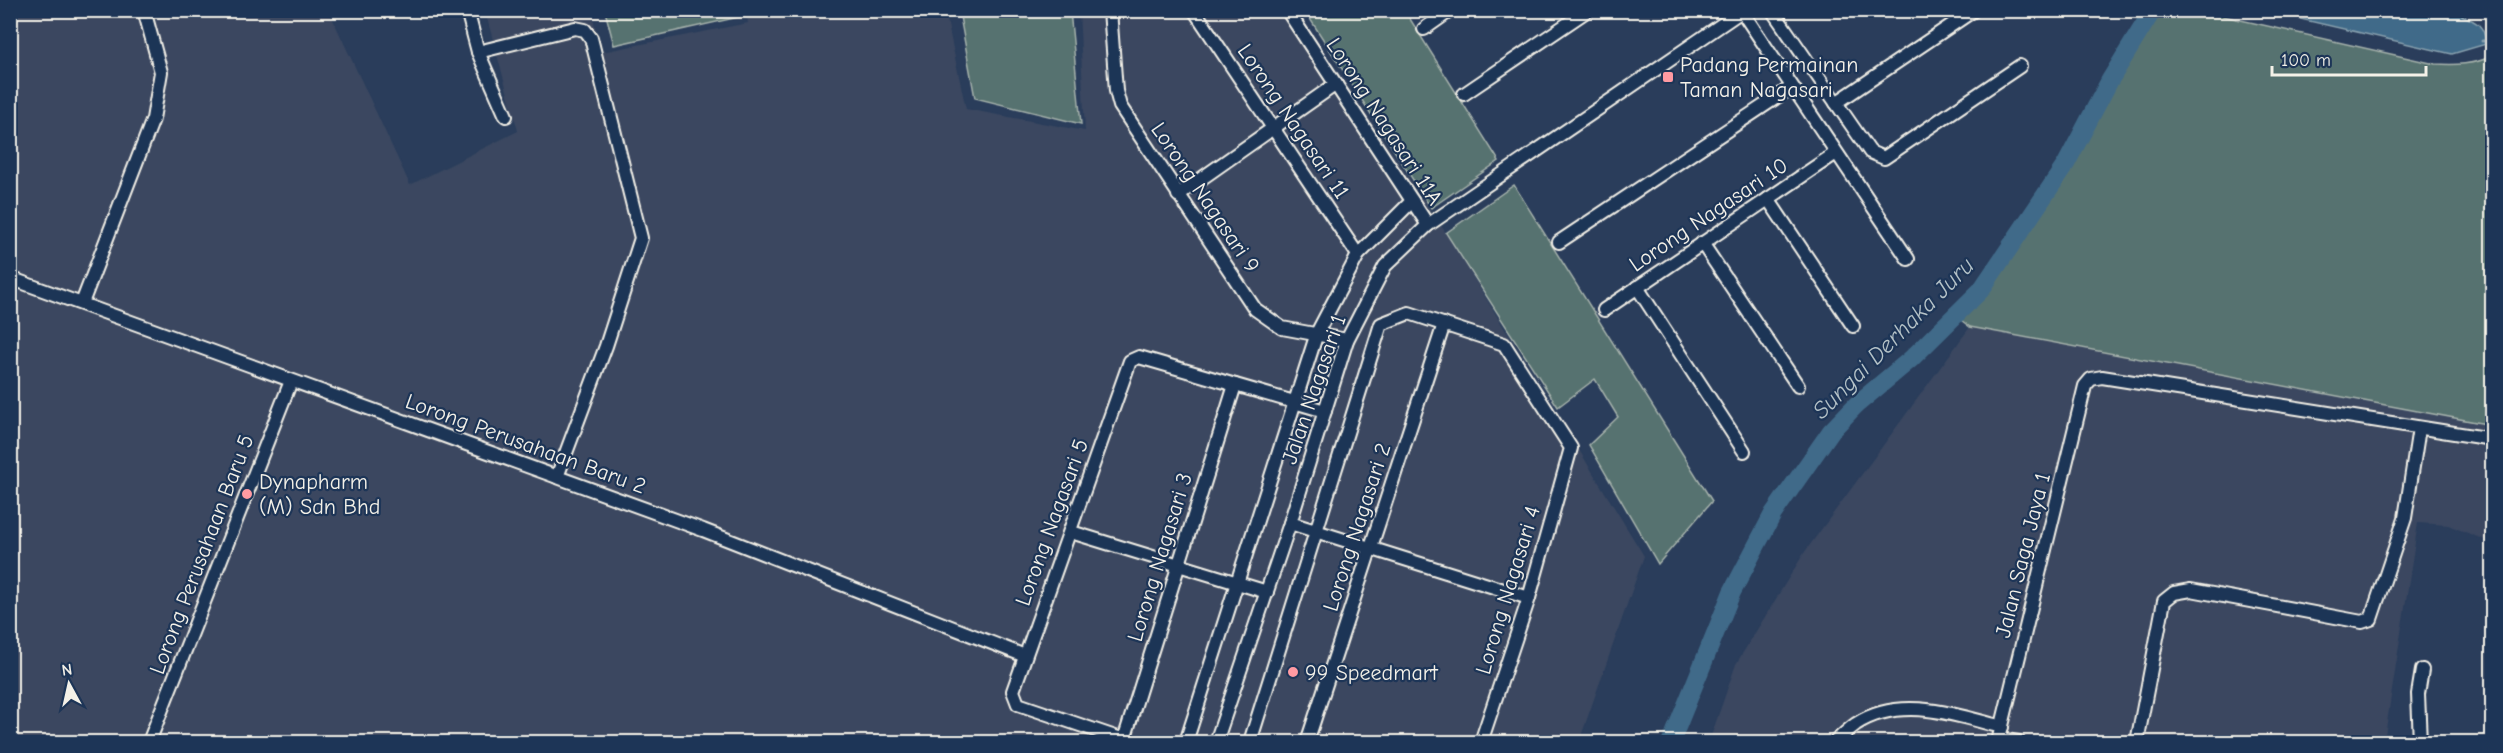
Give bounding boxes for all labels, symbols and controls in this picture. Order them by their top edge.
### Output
street label: Lorong Nagasari 11A [1320,33,1448,210]
street label: Lorong Nagasari 11 [1232,39,1355,204]
scale bar [2272,39,2426,77]
text: 100 m [2281,50,2331,71]
place label: Padang Permainan Taman Nagasari [1680,52,1858,103]
marker: Padang Permainan Taman Nagasari [1661,70,1675,84]
street label: Lorong Nagasari 9 [1145,118,1265,278]
street label: Lorong Nagasari 10 [1624,152,1793,278]
water label: Sungai Derhaka Juru [1806,251,1980,425]
street label: Jalan Nagasari 1 [1276,311,1352,467]
street label: Lorong Perusahaan Baru 2 [402,388,649,500]
street label: Lorong Perusahaan Baru 5 [144,431,260,678]
street label: Lorong Nagasari 5 [1010,435,1094,609]
street label: Lorong Nagasari 2 [1318,440,1396,615]
place label: Dynapharm (M) Sdn Bhd [259,469,380,520]
street label: Lorong Nagasari 3 [1122,470,1198,645]
street label: Jalan Saga Jaya 1 [1990,470,2056,641]
marker: Dynapharm (M) Sdn Bhd [240,487,254,501]
street label: Lorong Nagasari 4 [1470,503,1546,678]
north arrow [39,654,99,714]
text: N [61,660,73,680]
place label: 99 Speedmart [1305,660,1439,686]
marker: 99 Speedmart [1286,665,1300,679]

